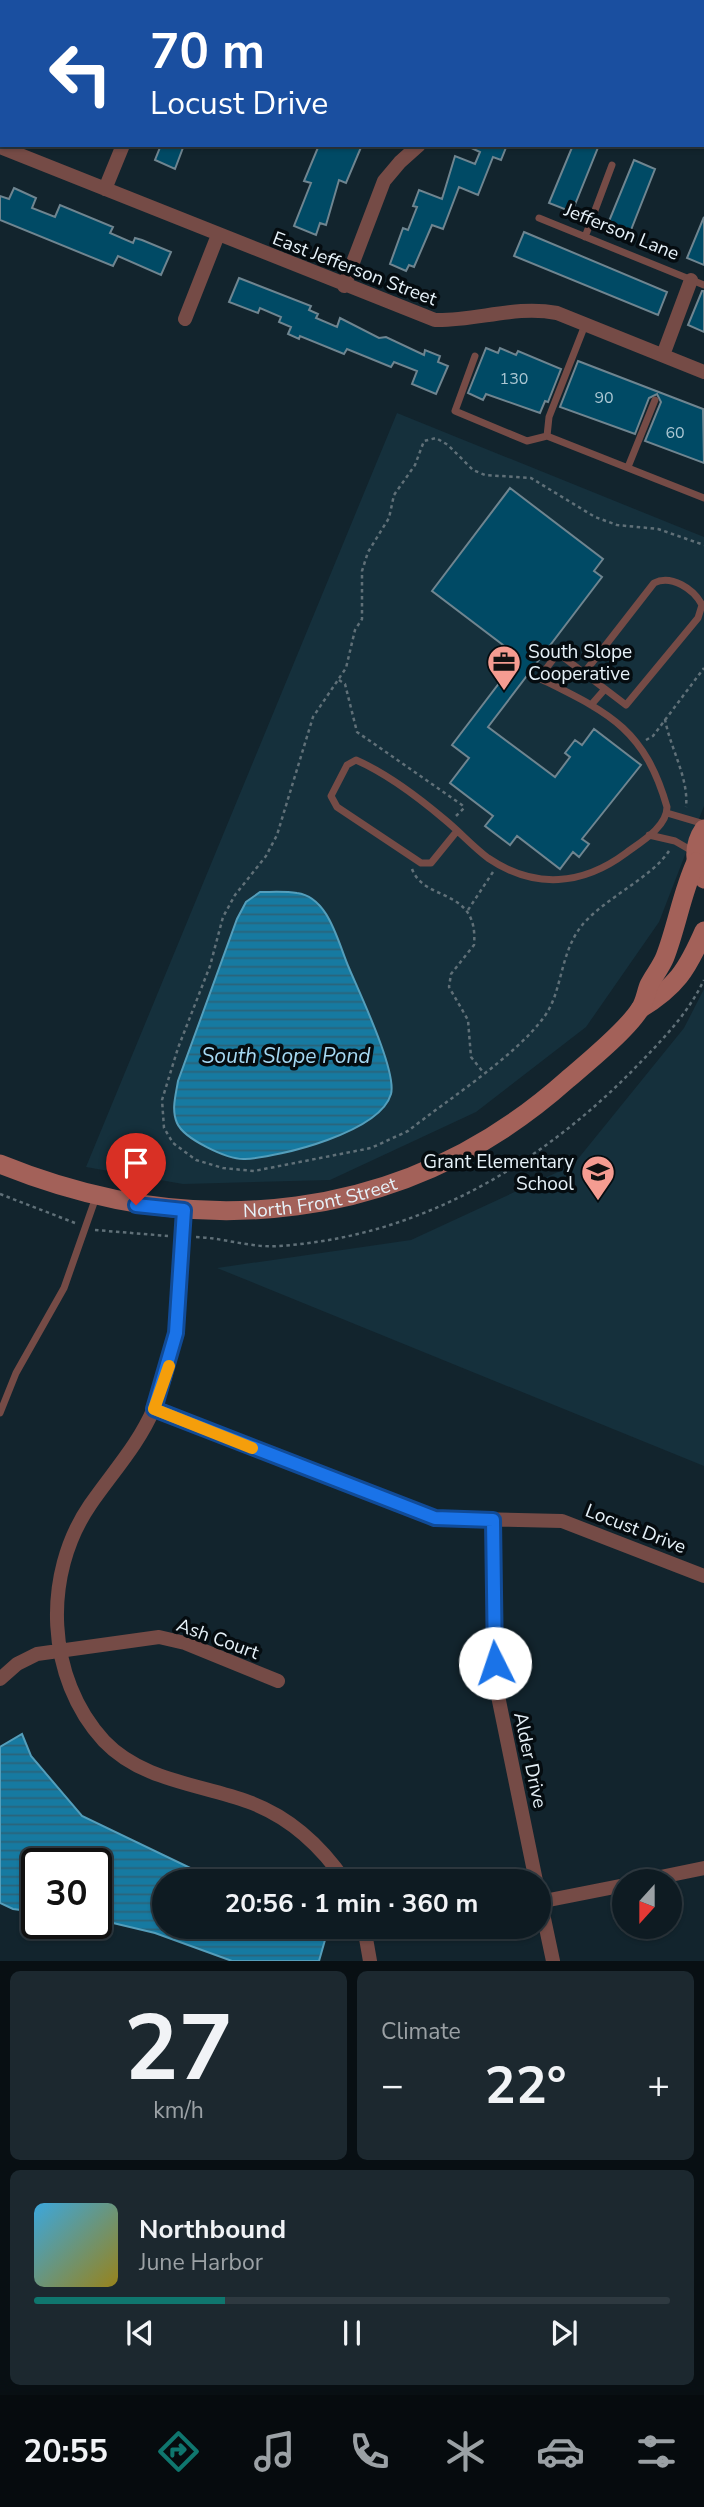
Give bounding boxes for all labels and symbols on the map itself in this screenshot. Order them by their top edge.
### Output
street label: Jefferson Lane [559,197,683,267]
street label: East Jefferson Street [269,226,441,312]
house number: 130 [500,368,528,390]
house number: 90 [594,387,614,409]
house number: 60 [665,422,685,444]
place label: South Slope Cooperative [528,639,632,687]
office icon: South Slope Cooperative [485,643,523,692]
water label: South Slope Pond [201,1042,371,1070]
pin [106,1133,166,1205]
place label: Grant Elementary School [423,1149,574,1197]
school or university icon: Grant Elementary School [579,1153,617,1202]
street label: North Front Street [242,1171,401,1224]
street label: Locust Drive [582,1498,690,1560]
street label: Ash Court [173,1612,263,1666]
position arrow [458,1626,532,1700]
street label: Alder Drive [507,1710,553,1811]
speed limit sign: 30 [21,1848,112,1939]
north arrow [612,1869,682,1939]

